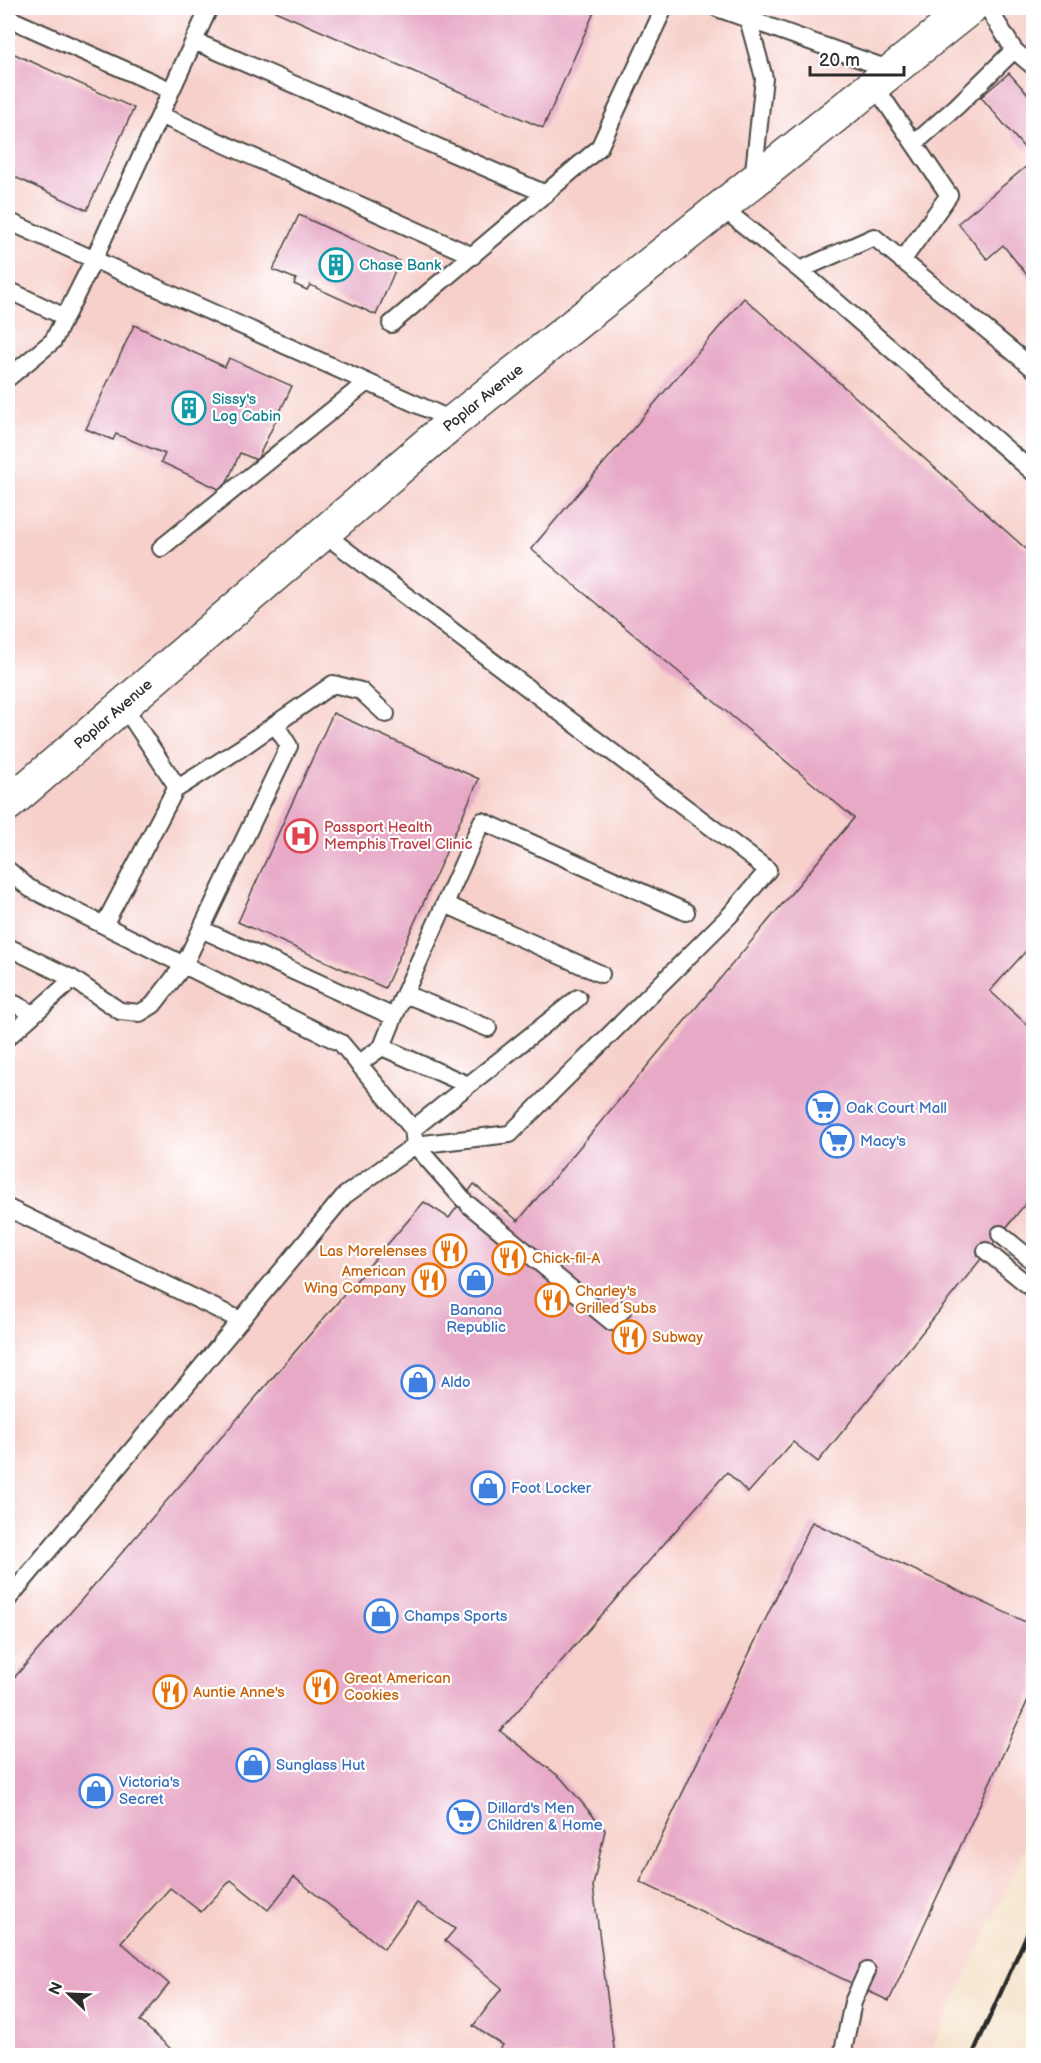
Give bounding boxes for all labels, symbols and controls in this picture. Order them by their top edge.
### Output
scale bar [810,39,904,77]
text: 20 m [819,50,860,71]
building icon: Chase Bank [318,247,354,283]
place label: Chase Bank [359,256,442,275]
street label: Poplar Avenue [439,360,527,436]
building icon: Sissy's Log Cabin [171,390,207,426]
place label: Sissy's Log Cabin [212,390,281,426]
street label: Poplar Avenue [70,675,156,754]
hospital icon: Passport Health Memphis Travel Clinic [283,818,319,854]
place label: Passport Health Memphis Travel Clinic [324,818,472,854]
supermarket icon: Oak Court Mall [805,1090,841,1126]
place label: Oak Court Mall [846,1099,947,1118]
supermarket icon: Macy's [819,1123,855,1159]
place label: Macy's [860,1132,906,1151]
restaurant icon: Las Morelenses [432,1233,468,1269]
restaurant icon: Chick-fil-A [491,1240,527,1276]
place label: Las Morelenses [319,1242,428,1261]
place label: Chick-fil-A [532,1249,601,1268]
place label: American Wing Company [304,1262,406,1298]
restaurant icon: American Wing Company [411,1262,447,1298]
shop icon: Banana Republic [458,1262,494,1298]
restaurant icon: Charley's Grilled Subs [534,1282,570,1318]
place label: Charley's Grilled Subs [575,1282,657,1318]
place label: Banana Republic [446,1301,506,1337]
restaurant icon: Subway [611,1319,647,1355]
place label: Subway [652,1328,703,1347]
shop icon: Aldo [400,1364,436,1400]
place label: Aldo [441,1373,471,1392]
shop icon: Foot Locker [470,1470,506,1506]
place label: Foot Locker [511,1479,592,1498]
shop icon: Champs Sports [363,1598,399,1634]
place label: Champs Sports [404,1607,508,1626]
restaurant icon: Great American Cookies [303,1669,339,1705]
place label: Great American Cookies [344,1669,451,1705]
restaurant icon: Auntie Anne's [152,1674,188,1710]
place label: Auntie Anne's [193,1683,285,1702]
shop icon: Sunglass Hut [235,1747,271,1783]
place label: Sunglass Hut [276,1756,365,1775]
shop icon: Victoria's Secret [78,1773,114,1809]
place label: Victoria's Secret [119,1773,180,1809]
supermarket icon: Dillard's Men Children & Home [446,1799,482,1835]
place label: Dillard's Men Children & Home [487,1799,603,1835]
north arrow [39,1964,99,2024]
text: N [45,1979,68,1998]

